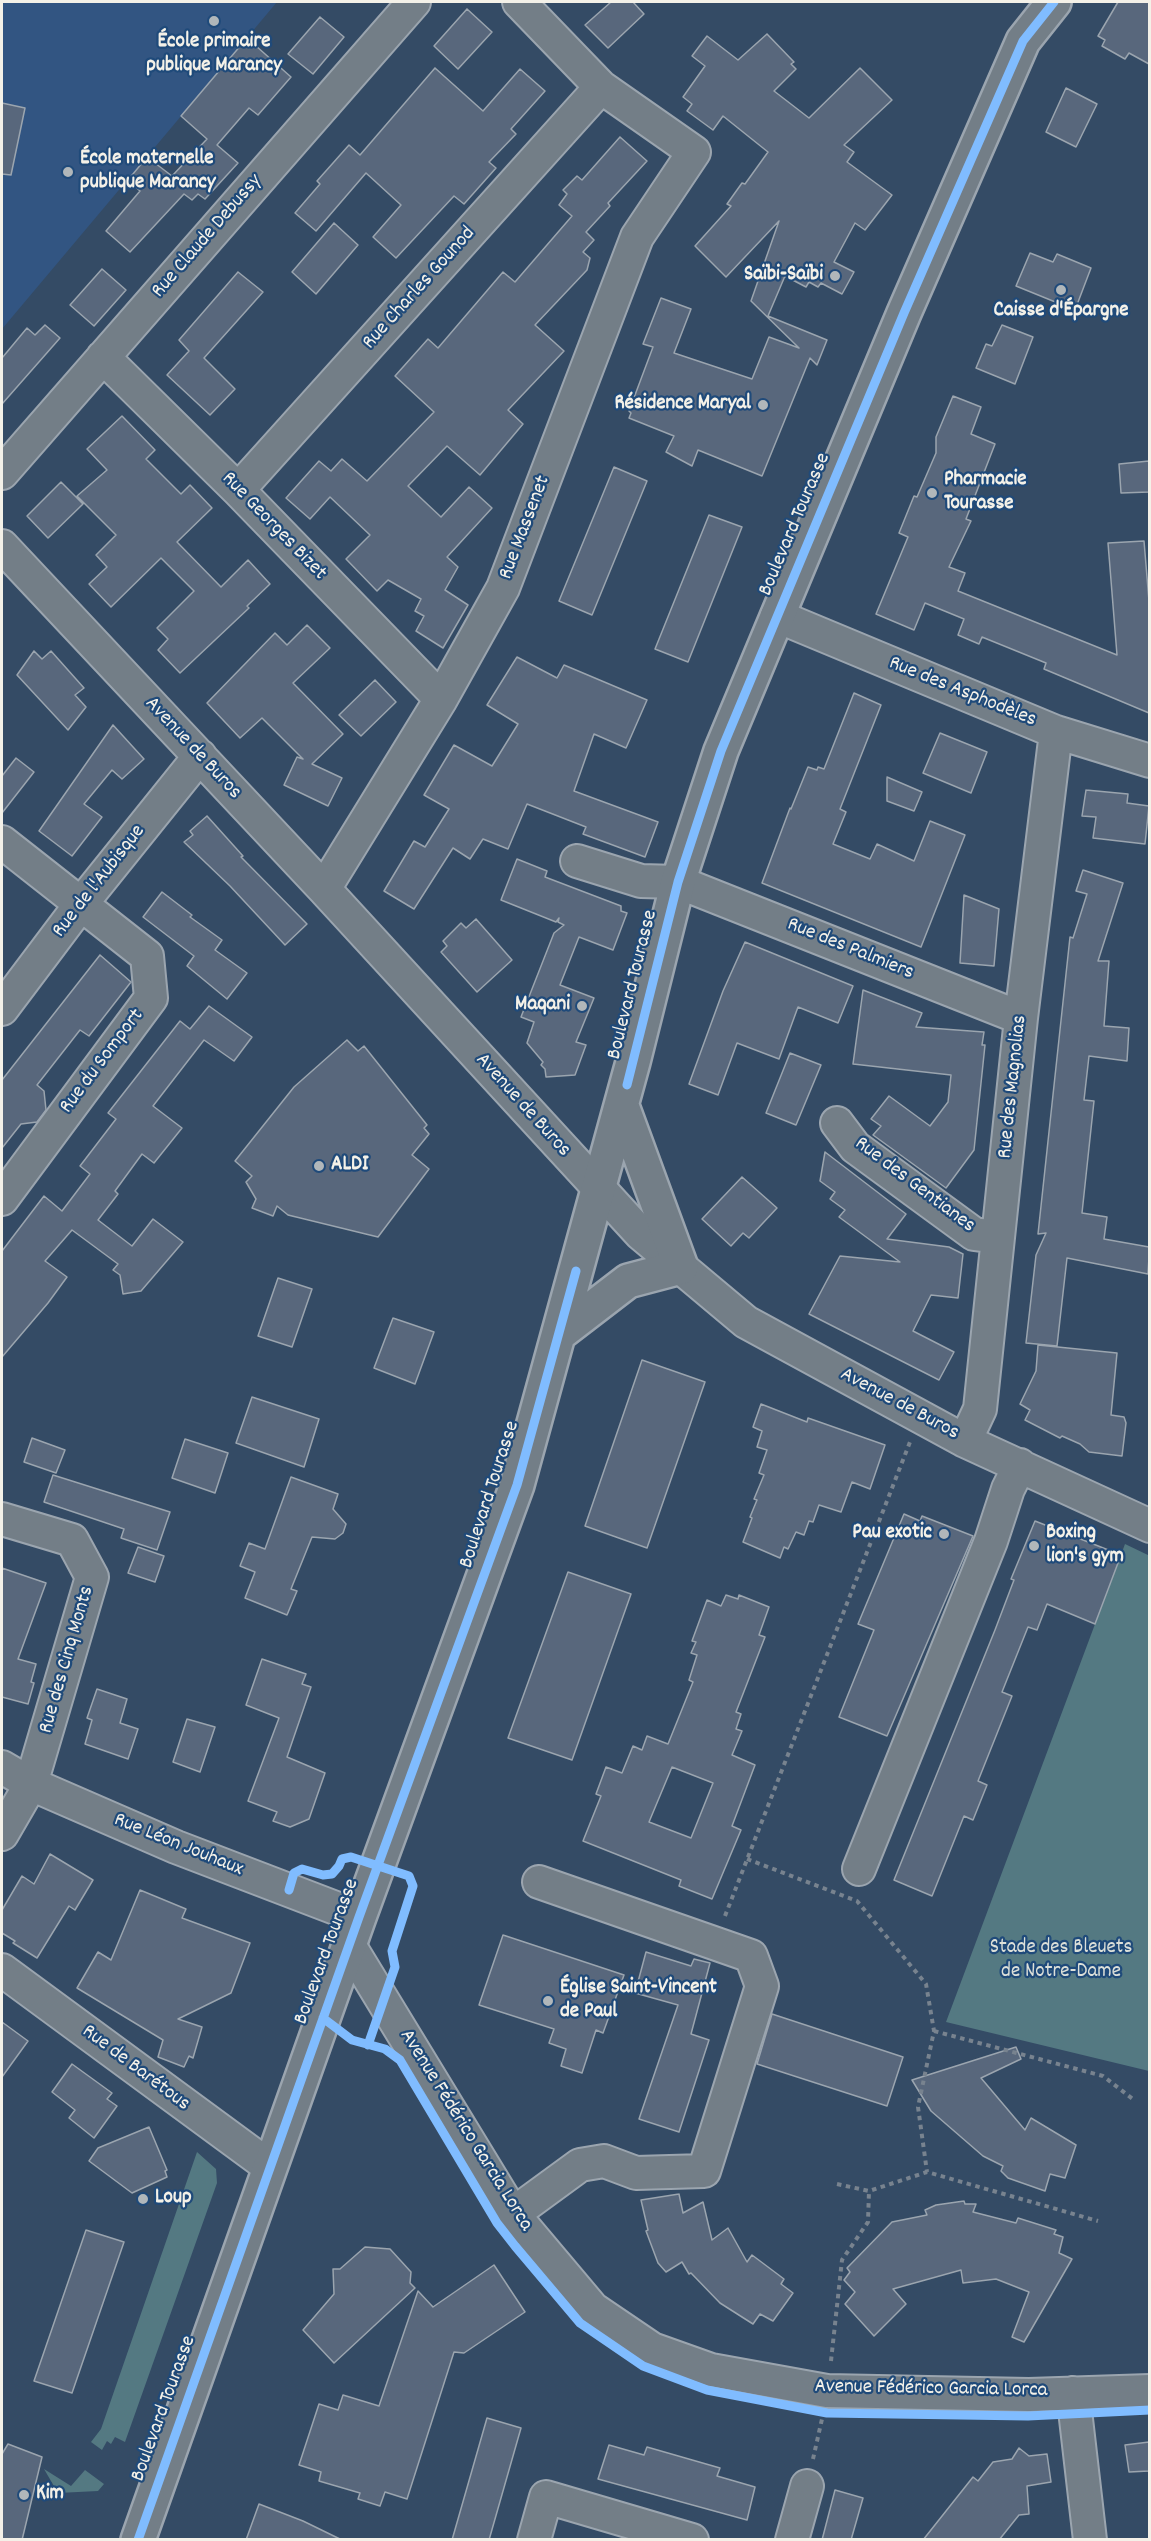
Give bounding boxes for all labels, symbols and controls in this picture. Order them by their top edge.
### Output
marker: École primaire publique Marancy [207,14,221,28]
place label: École primaire publique Marancy [146,30,282,80]
place label: École maternelle publique Marancy [80,147,216,197]
marker: École maternelle publique Marancy [61,165,75,179]
street label: Rue Claude Debussy [147,170,269,304]
street label: Rue Charles Gounod [358,222,482,356]
place label: Saïbi-Saïbi [744,263,823,289]
marker: Saïbi-Saïbi [828,269,842,283]
marker: Caisse d'Épargne [1054,283,1068,297]
place label: Caisse d'Épargne [994,299,1128,325]
place label: Résidence Maryal [614,392,751,418]
marker: Résidence Maryal [756,398,770,412]
street label: Boulevard Tourasse [754,450,838,600]
street label: Rue Georges Bizet [215,467,331,587]
place label: Pharmacie Tourasse [944,468,1027,518]
street label: Rue Massenet [495,473,557,583]
marker: Pharmacie Tourasse [925,486,939,500]
street label: Rue des Asphodèles [884,652,1040,734]
street label: Avenue de Buros [138,692,246,806]
street label: Rue de l'Aubisque [48,821,152,943]
street label: Boulevard Tourasse [603,908,665,1062]
street label: Rue des Palmiers [783,913,917,987]
place label: Maqani [515,993,570,1019]
marker: Maqani [575,999,589,1013]
street label: Rue du Somport [55,1005,151,1119]
street label: Rue des Magnolias [994,1014,1034,1160]
street label: Avenue de Buros [469,1049,575,1163]
street label: Rue des Gentianes [849,1132,979,1240]
place label: ALDI [331,1153,368,1179]
marker: ALDI [312,1159,326,1173]
street label: Avenue de Buros [835,1363,963,1447]
street label: Boulevard Tourasse [455,1418,527,1572]
place label: Pau exotic [852,1521,932,1547]
place label: Boxing lion's gym [1046,1521,1124,1571]
marker: Pau exotic [937,1527,951,1541]
marker: Boxing lion's gym [1027,1539,1041,1553]
street label: Rue des Cinq Monts [35,1583,101,1737]
street label: Rue Léon Jouhaux [110,1809,246,1883]
street label: Boulevard Tourasse [290,1876,366,2028]
park label: Stade des Bleuets de Notre-Dame [990,1936,1132,1986]
place label: Église Saint-Vincent de Paul [560,1976,717,2026]
marker: Église Saint-Vincent de Paul [541,1994,555,2008]
street label: Rue de Barétous [76,2020,194,2118]
street label: Avenue Fédérico Garcia Lorca [393,2026,537,2236]
place label: Loup [155,2186,192,2212]
marker: Loup [136,2192,150,2206]
street label: Boulevard Tourasse [127,2333,203,2485]
street label: Avenue Fédérico Garcia Lorca [814,2375,1048,2405]
place label: Kim [36,2482,64,2508]
marker: Kim [17,2488,31,2502]

